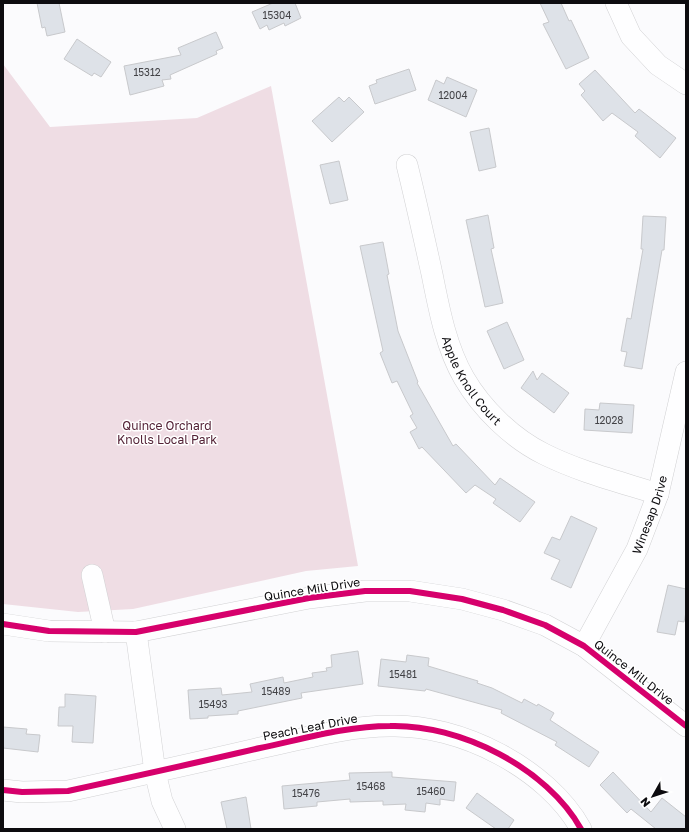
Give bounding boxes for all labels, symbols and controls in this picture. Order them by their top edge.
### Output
house number: 15304 [263,9,291,21]
house number: 15312 [133,66,161,78]
house number: 12004 [438,89,468,101]
street label: Apple Knoll Court [439,334,505,428]
house number: 12028 [595,414,623,426]
park label: Quince Orchard Knolls Local Park [117,418,217,447]
street label: Winesap Drive [628,474,670,556]
street label: Quince Mill Drive [263,574,361,604]
street label: Quince Mill Drive [591,636,677,708]
house number: 15481 [389,668,417,680]
house number: 15489 [262,685,290,697]
house number: 15493 [199,698,227,710]
street label: Peach Leaf Drive [261,710,359,744]
north arrow [633,776,673,816]
house number: 15468 [357,780,385,792]
house number: 15460 [417,785,446,797]
house number: 15476 [292,787,320,799]
text: N [637,795,653,810]

